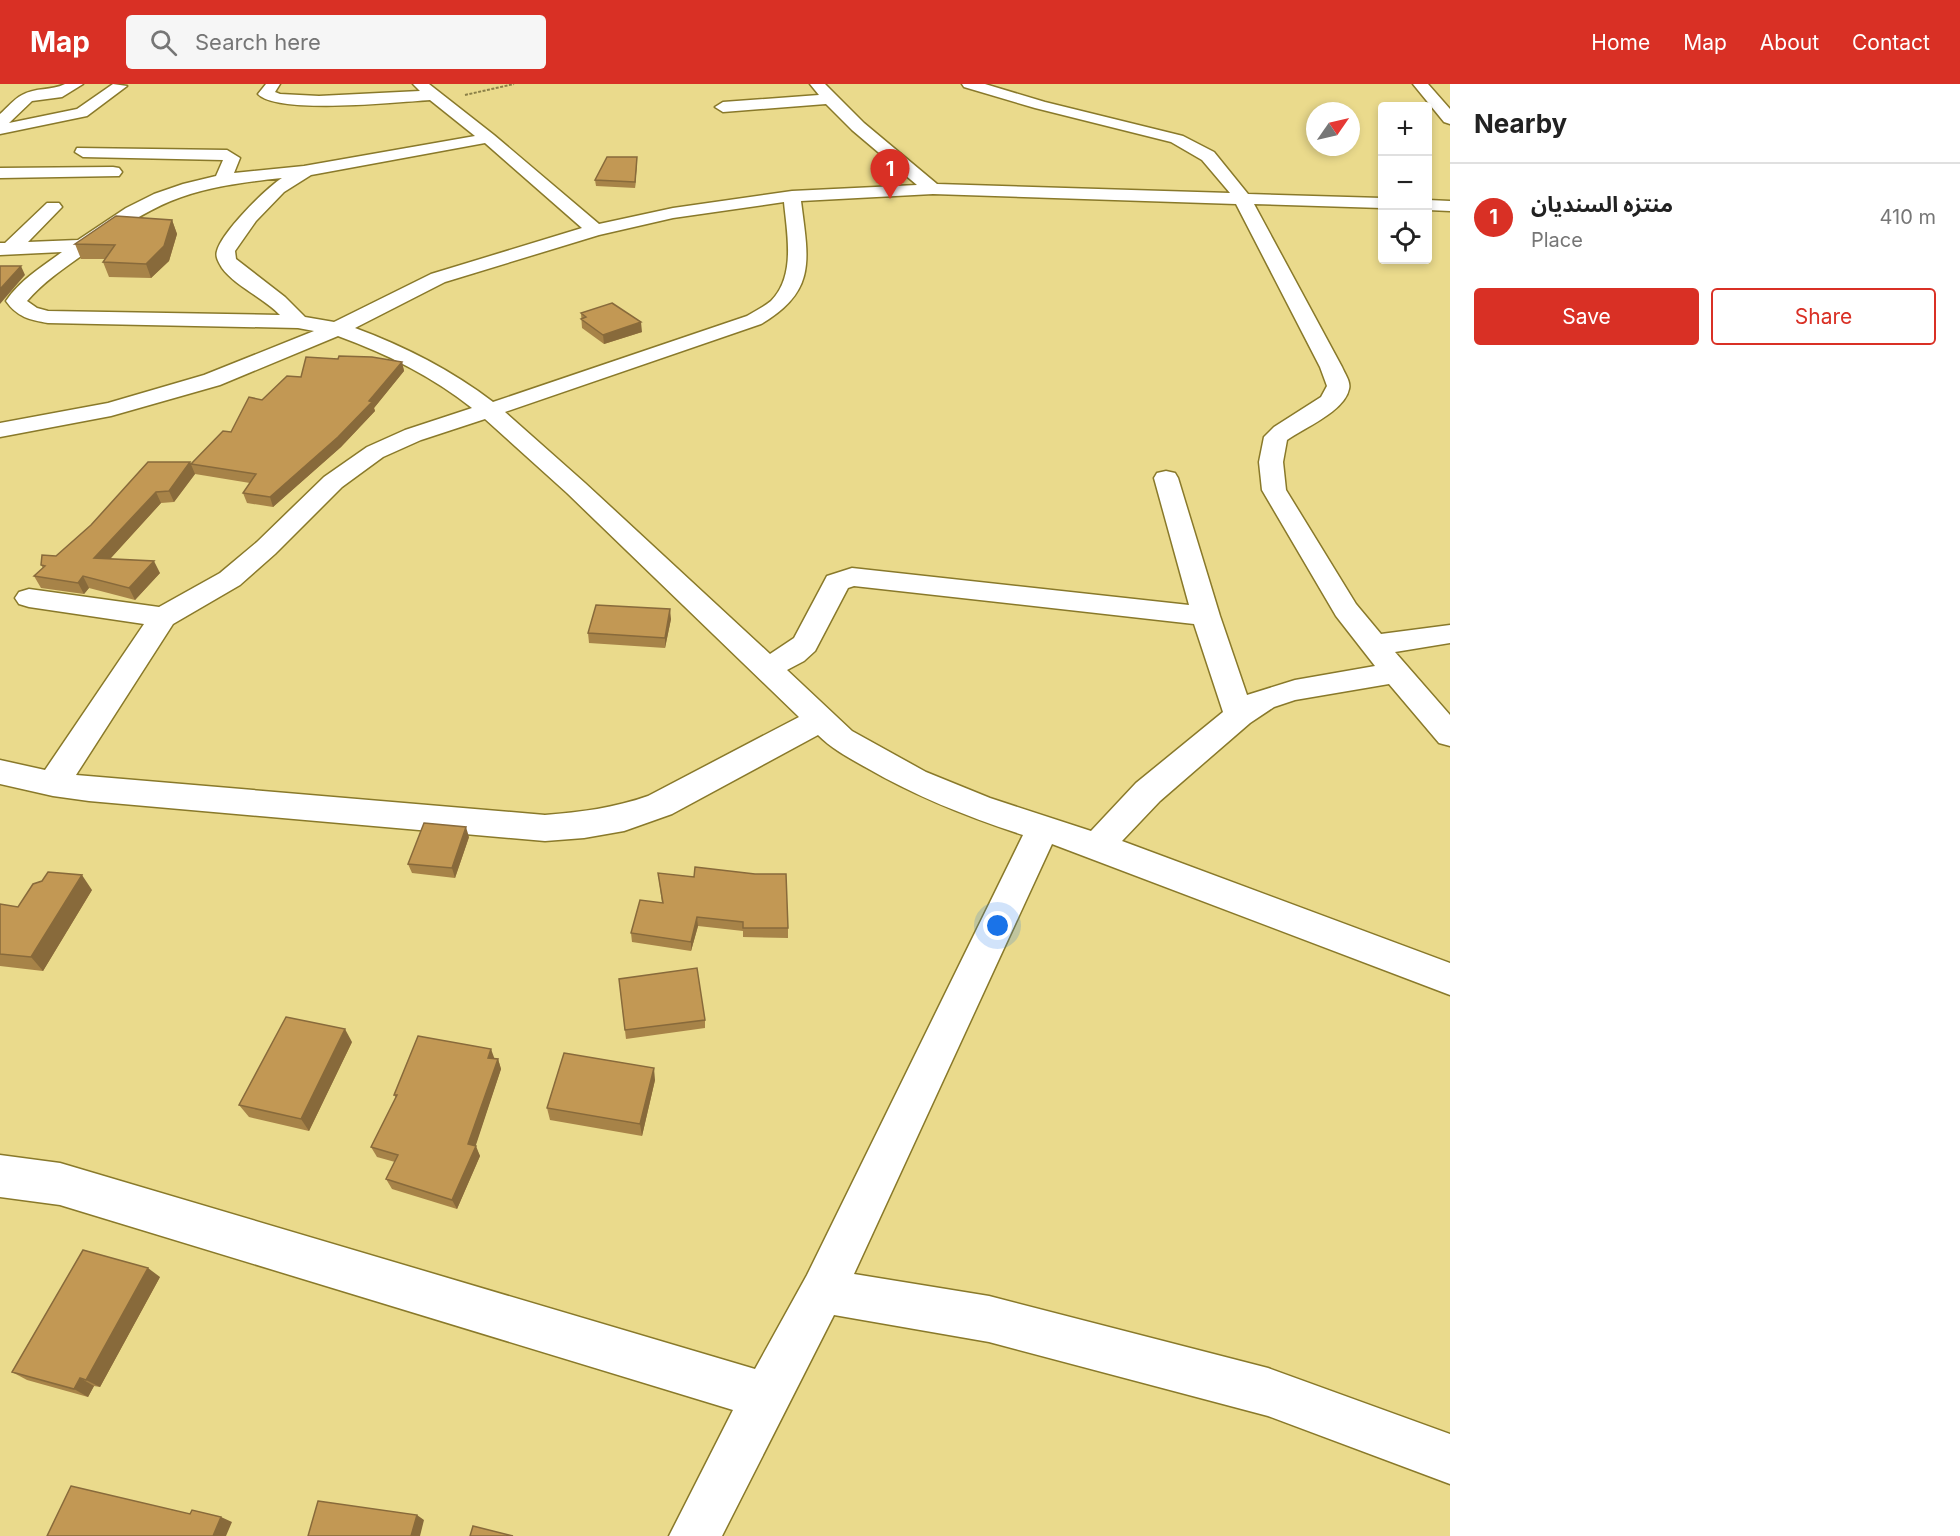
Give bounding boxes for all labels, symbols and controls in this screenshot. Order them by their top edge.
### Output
search box [126,15,546,69]
text: Map [30,25,90,59]
icon: search [147,26,180,59]
text: Search here [195,29,321,55]
text: Home [1591,30,1650,55]
text: Map [1683,30,1727,55]
text: About [1760,30,1819,55]
text: Contact [1852,30,1930,55]
north arrow [1306,102,1360,156]
map controls [1378,102,1432,264]
button: + [1378,102,1432,156]
text: Nearby [1474,108,1567,139]
pin: 1 [870,150,910,199]
button: − [1378,156,1432,210]
text: منتزه السنديان [1531,191,1673,217]
text: 1 [1489,205,1498,229]
text: 410 m [1880,205,1936,229]
button: locate [1378,210,1432,264]
text: Place [1531,228,1583,252]
button: Save [1474,288,1699,345]
button: Share [1711,288,1936,345]
your location [983,911,1012,940]

